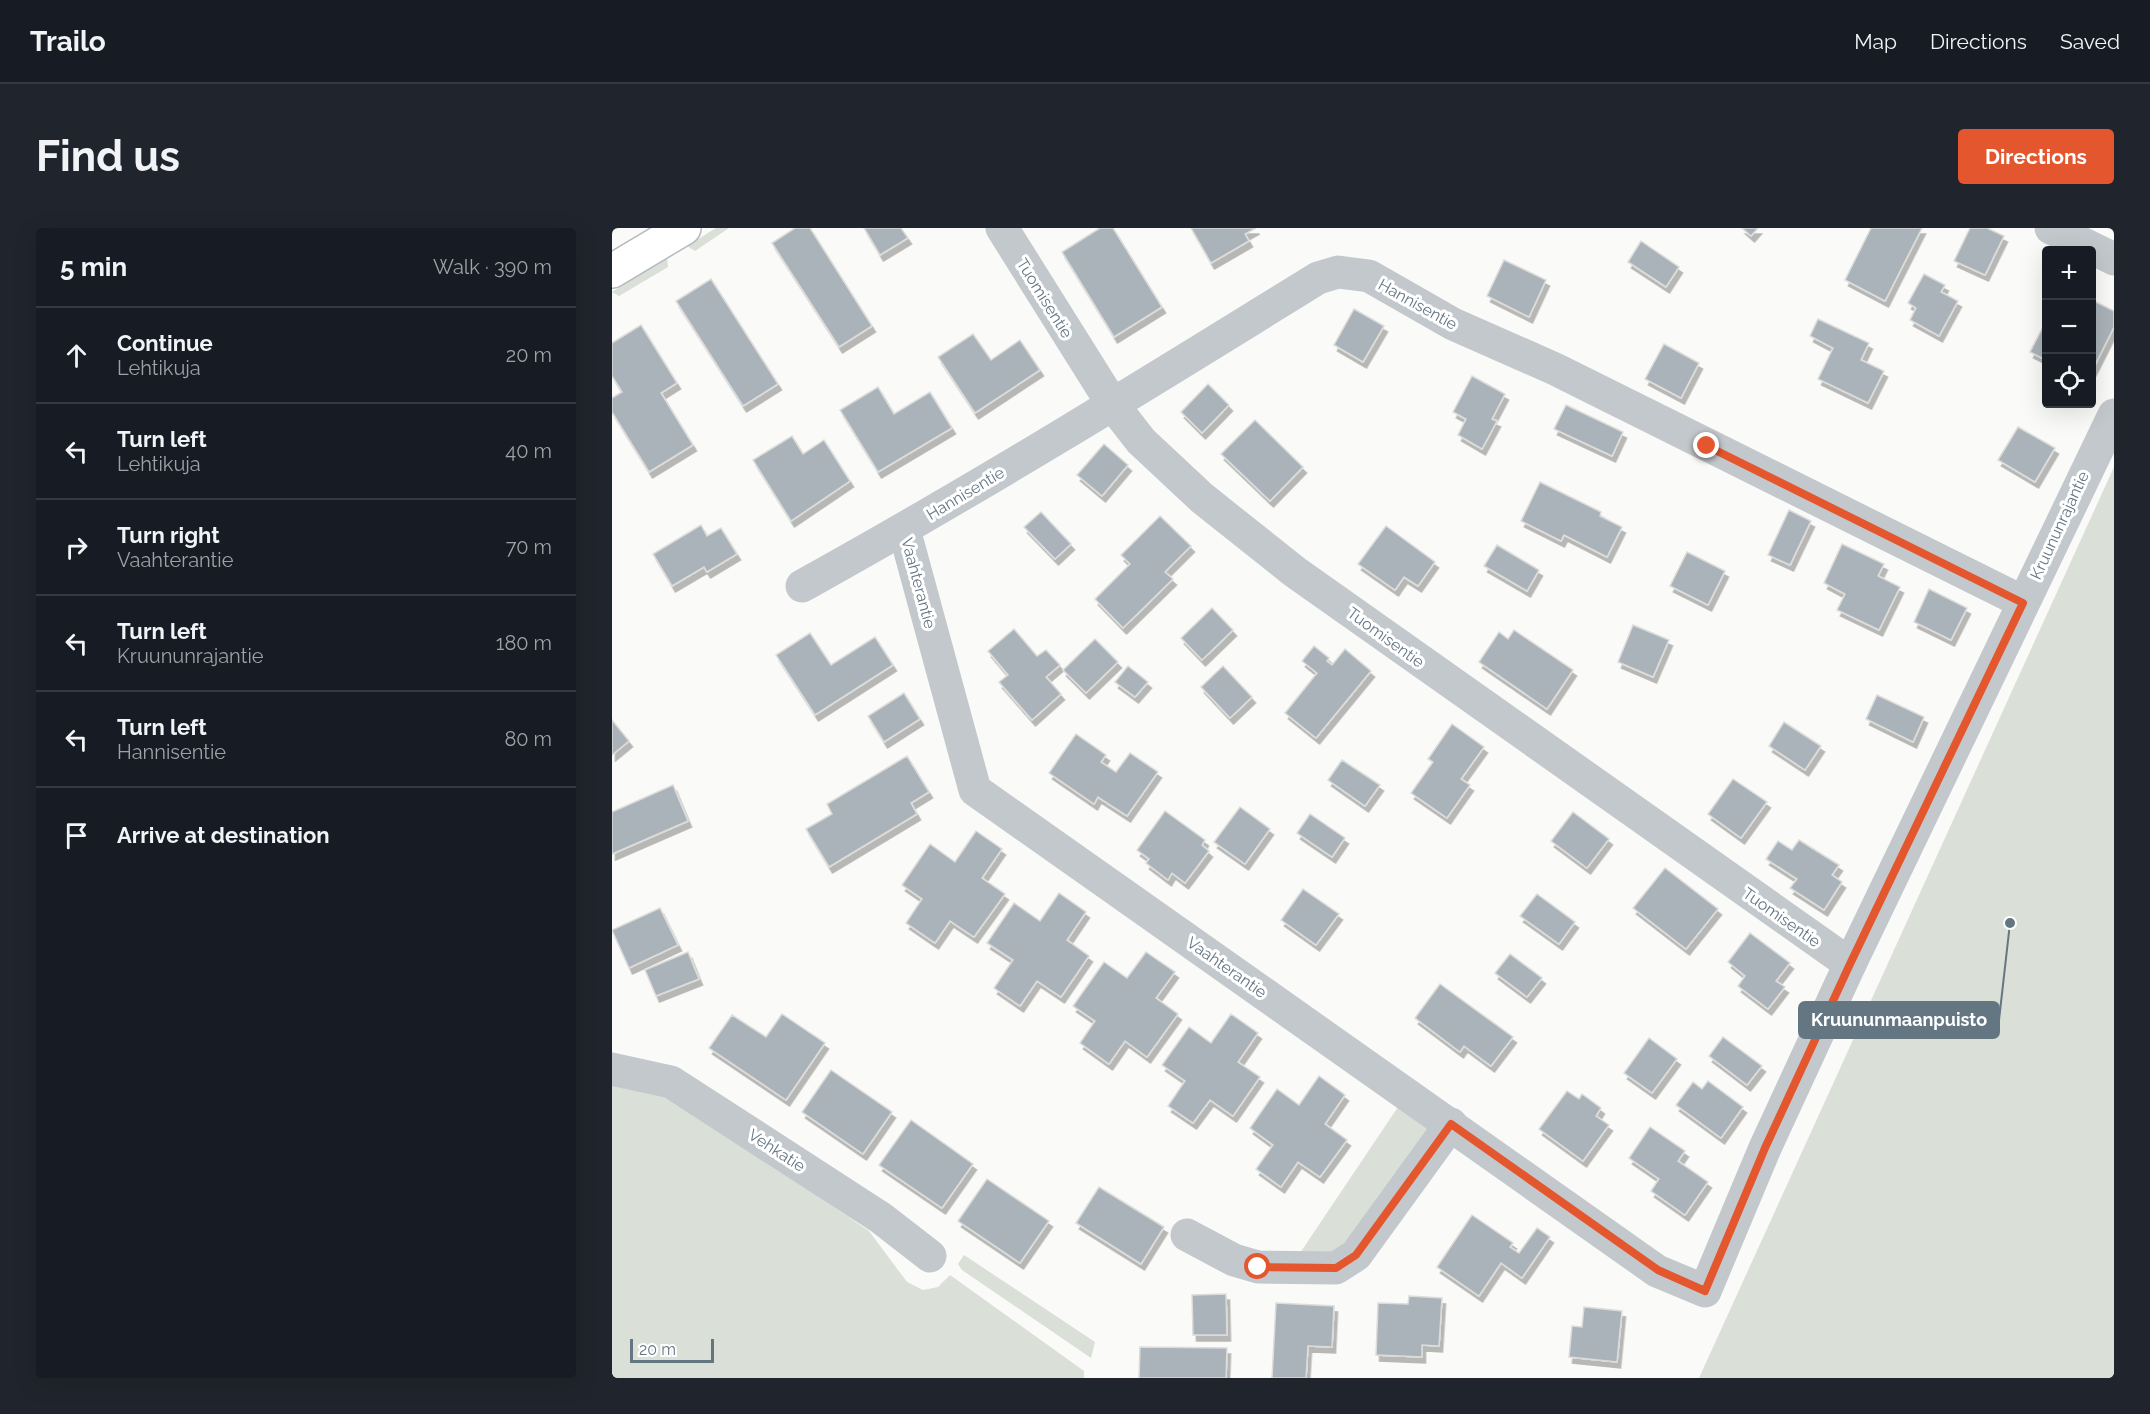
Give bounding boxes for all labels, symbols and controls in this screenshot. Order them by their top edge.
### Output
text: Trailo [30,25,106,58]
text: Map [1854,29,1897,54]
text: Directions [1930,29,2027,54]
text: Saved [2060,29,2120,54]
button: Directions [1958,129,2114,184]
text: Find us [36,132,180,181]
map controls [2042,246,2096,408]
button: + [2042,246,2096,300]
text: 5 min [60,252,127,282]
text: Walk · 390 m [433,255,552,279]
street label: Tuomisentie [1013,255,1077,342]
street label: Hannisentie [1375,275,1460,334]
button: − [2042,300,2096,354]
text: Continue [117,330,213,356]
icon: ahead [60,339,93,372]
text: 20 m [506,343,552,367]
button: locate [2042,354,2096,408]
text: Lehtikuja [117,356,201,380]
text: Turn left [117,426,207,452]
route end [1693,432,1719,458]
icon: left [60,435,93,468]
text: 40 m [505,439,552,463]
text: Lehtikuja [117,452,201,476]
street label: Hannisentie [923,463,1008,524]
street label: Kruununrajantie [2026,468,2093,582]
text: Turn right [117,522,220,548]
icon: right [60,531,93,564]
text: 70 m [506,535,552,559]
street label: Vaahterantie [897,536,940,631]
text: Vaahterantie [117,548,233,572]
street label: Tuomisentie [1344,603,1428,672]
text: Turn left [117,618,207,644]
icon: left [60,627,93,660]
text: 180 m [496,631,552,655]
text: Kruununrajantie [117,644,263,668]
text: Turn left [117,714,207,740]
icon: left [60,723,93,756]
text: 80 m [504,727,552,751]
text: Hannisentie [117,740,226,764]
icon: arrive [60,819,93,852]
text: Arrive at destination [117,822,330,848]
street label: Tuomisentie [1739,884,1824,951]
street label: Vaahterantie [1183,933,1270,1002]
callout: Kruununmaanpuisto [1799,1002,1999,1038]
text: Kruununmaanpuisto [1811,1009,1987,1030]
street label: Vehkatie [745,1125,809,1176]
route start [1244,1253,1270,1279]
scale bar [630,1336,714,1364]
text: 20 m [639,1340,676,1359]

